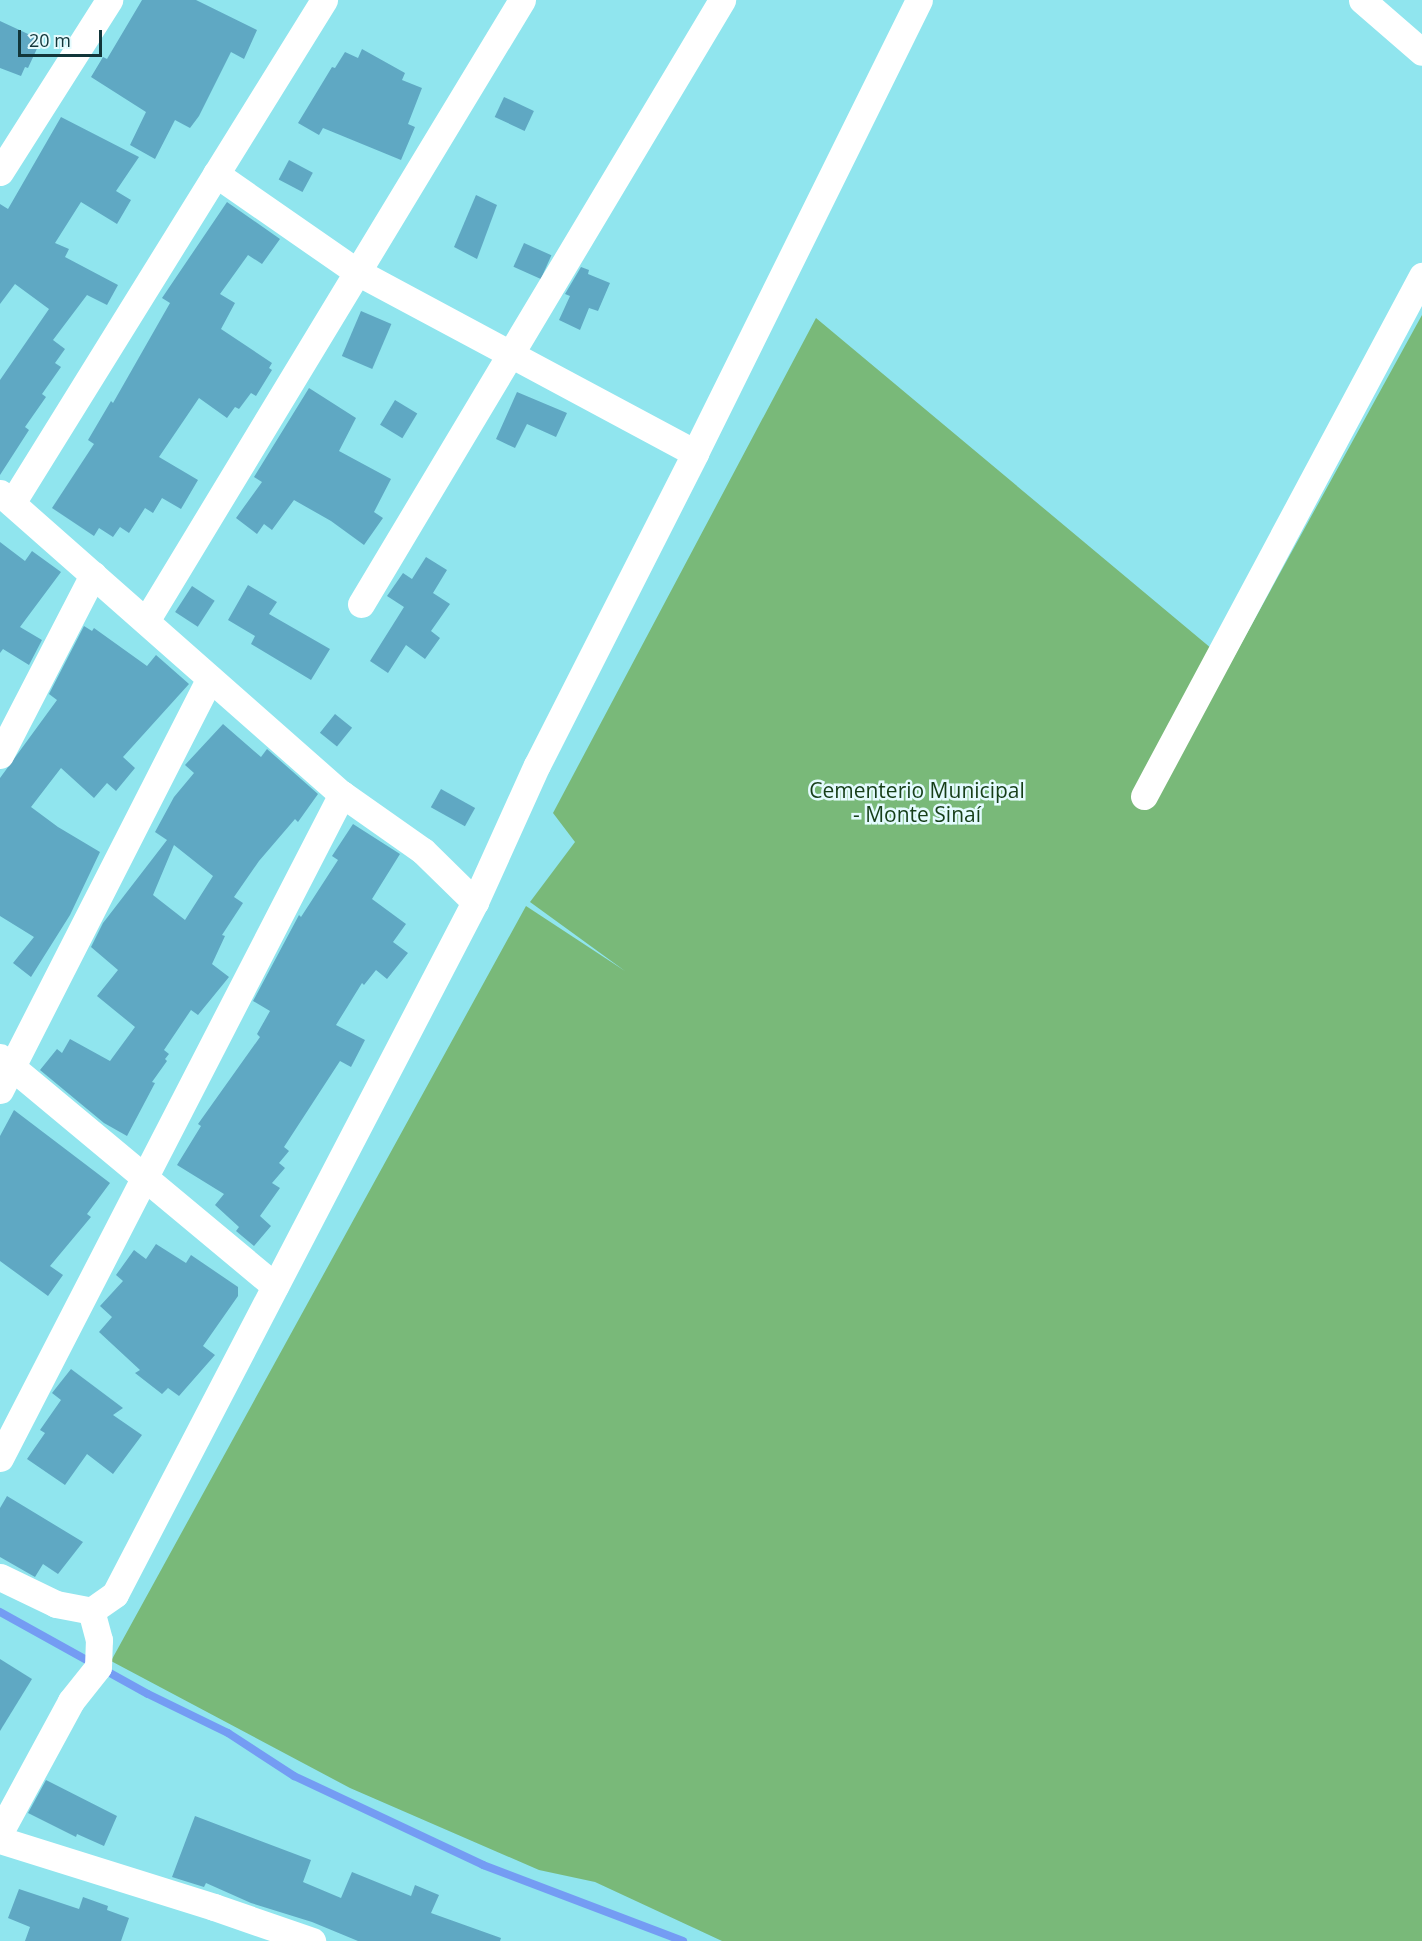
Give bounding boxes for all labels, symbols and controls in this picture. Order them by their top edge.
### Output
scale bar [21,18,105,56]
text: 20 m [29,28,71,52]
park label: Cementerio Municipal - Monte Sinaí [809,777,1025,827]

